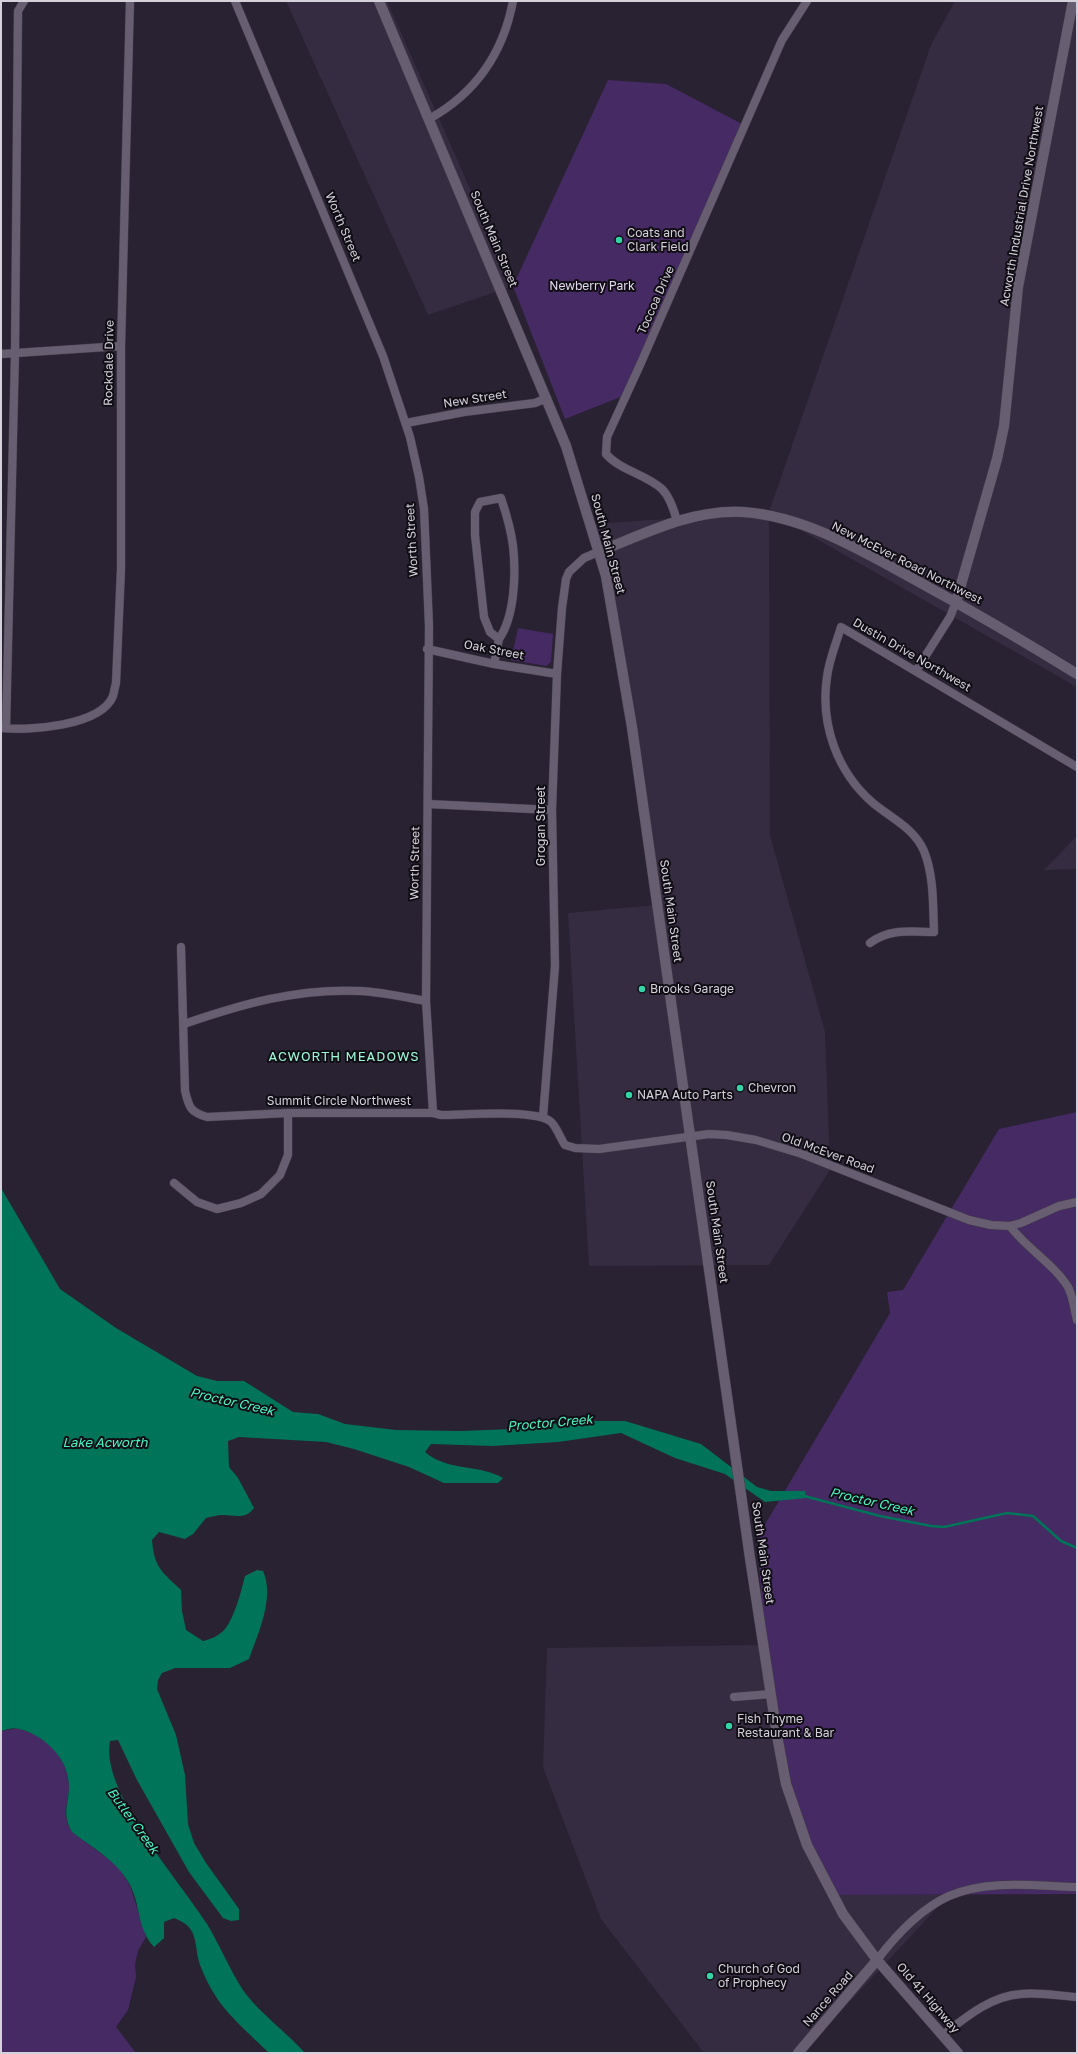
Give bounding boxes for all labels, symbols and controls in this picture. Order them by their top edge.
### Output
street label: Acworth Industrial Drive Northwest [997,105,1047,307]
street label: South Main Street [467,189,521,289]
street label: Worth Street [322,190,364,264]
place label: Coats and Clark Field [627,226,689,254]
marker: Coats and Clark Field [614,235,624,245]
street label: Toccoa Drive [635,264,677,336]
park label: Newberry Park [549,279,635,293]
street label: Rockdale Drive [101,320,117,406]
street label: New Street [442,387,508,411]
street label: South Main Street [588,492,628,596]
street label: Worth Street [403,503,421,577]
street label: New McEver Road Northwest [829,519,985,607]
street label: Dustin Drive Northwest [850,615,974,695]
street label: Oak Street [463,637,525,663]
street label: Grogan Street [534,786,548,866]
street label: Worth Street [407,826,423,900]
street label: South Main Street [657,859,685,963]
place label: Brooks Garage [650,982,734,996]
marker: Brooks Garage [637,984,647,994]
district label: ACWORTH MEADOWS [268,1049,420,1065]
place label: Chevron [748,1081,796,1095]
marker: Chevron [735,1083,745,1093]
place label: NAPA Auto Parts [637,1088,733,1102]
marker: NAPA Auto Parts [624,1090,634,1100]
street label: Summit Circle Northwest [267,1094,411,1108]
street label: Old McEver Road [780,1130,876,1176]
street label: South Main Street [703,1180,731,1284]
water label: Proctor Creek [188,1385,276,1419]
water label: Proctor Creek [507,1411,593,1435]
water label: Lake Acworth [63,1435,147,1451]
water label: Proctor Creek [828,1485,916,1519]
street label: South Main Street [749,1501,777,1605]
place label: Fish Thyme Restaurant & Bar [737,1712,834,1740]
marker: Fish Thyme Restaurant & Bar [724,1721,734,1731]
water label: Butler Creek [104,1785,162,1857]
street label: Old 41 Highway [893,1960,963,2036]
place label: Church of God of Prophecy [718,1962,800,1990]
street label: Nance Road [800,1968,856,2030]
marker: Church of God of Prophecy [705,1971,715,1981]

